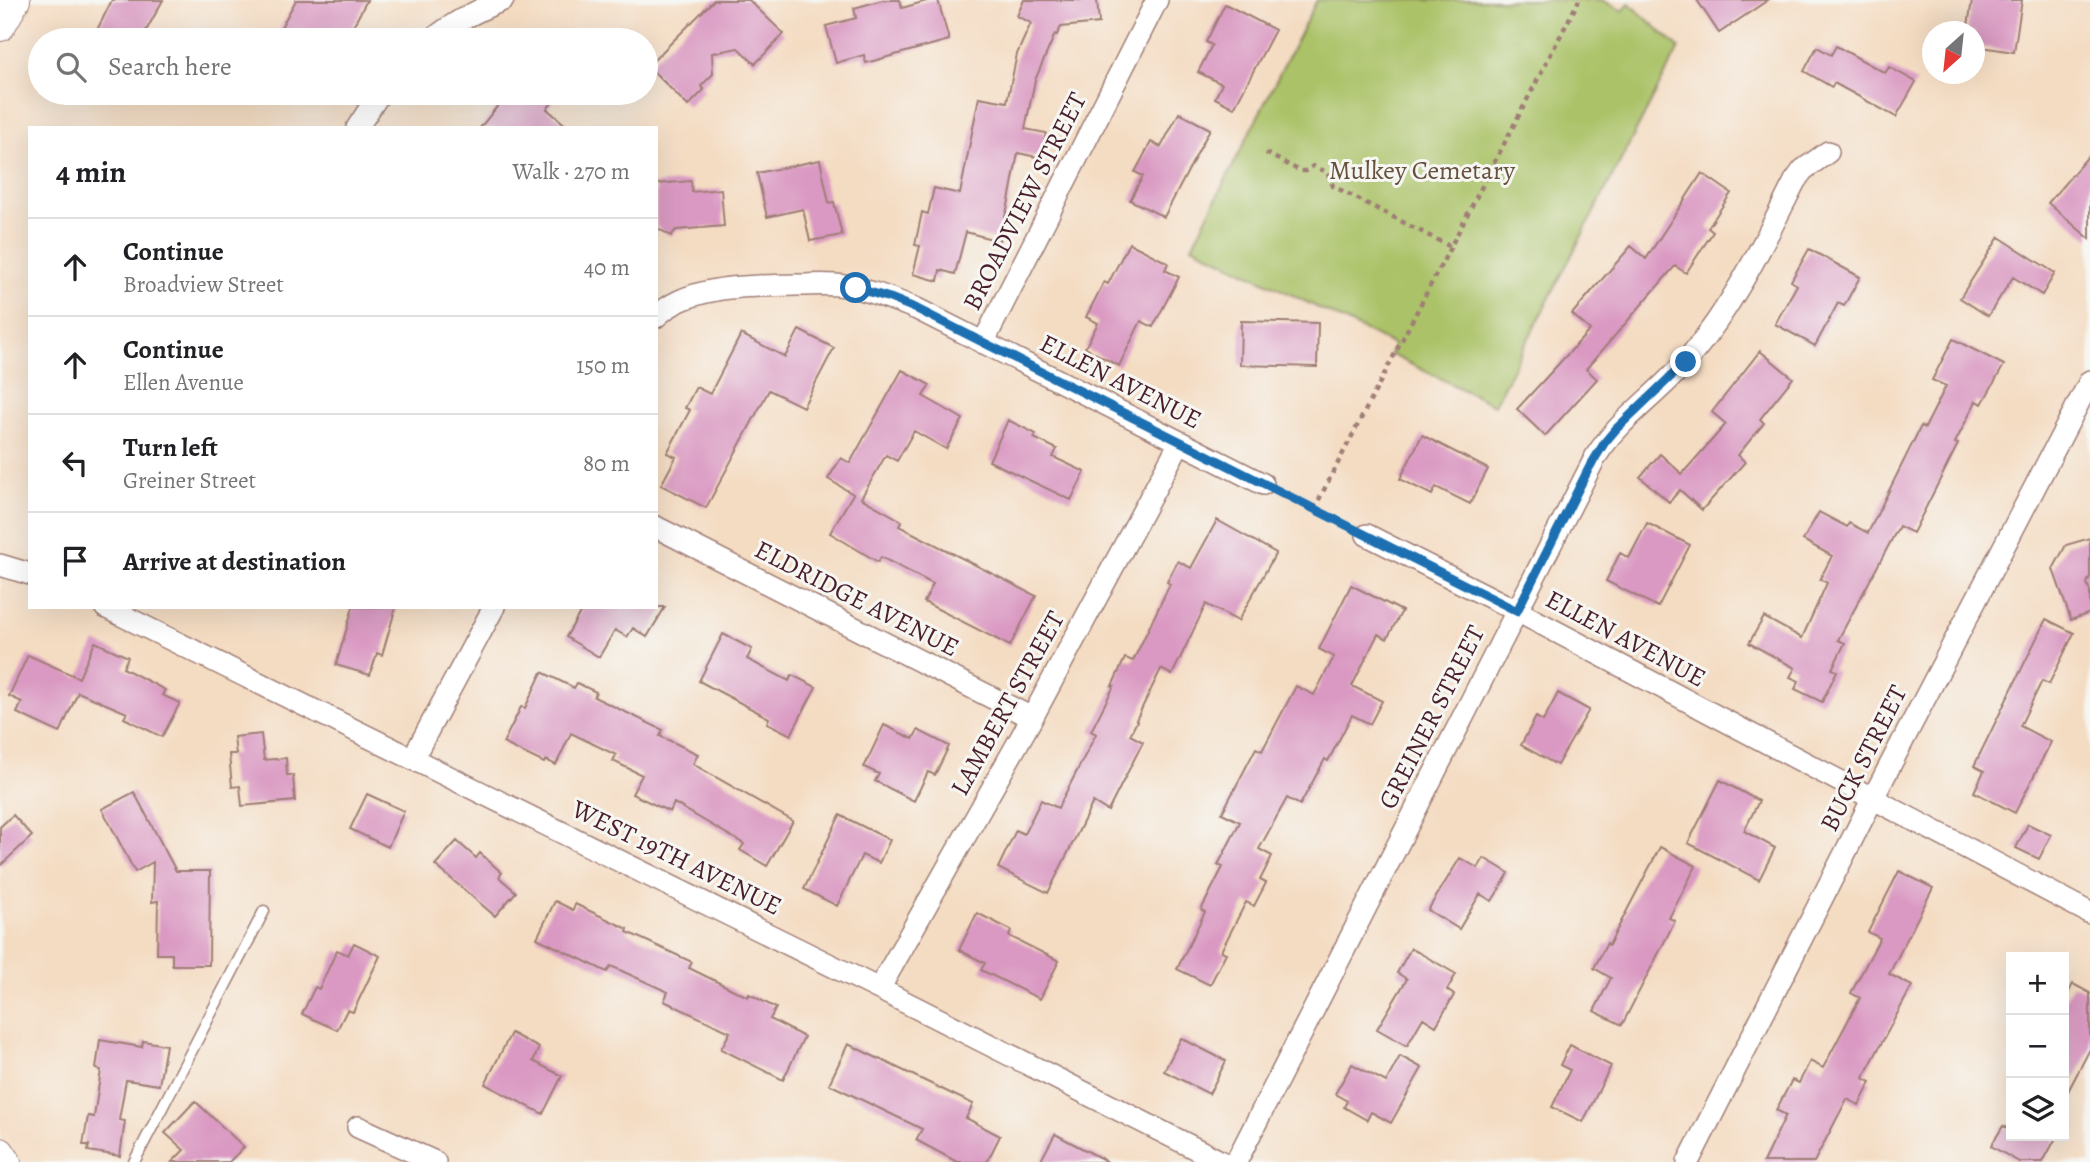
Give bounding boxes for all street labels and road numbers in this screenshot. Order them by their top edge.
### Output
street label: BROADVIEW STREET [954,86,1095,316]
street label: ELLEN AVENUE [1034,326,1208,437]
street label: ELDRIDGE AVENUE [749,532,965,665]
street label: ELLEN AVENUE [1539,581,1712,695]
street label: LAMBERT STREET [942,605,1073,802]
street label: GREINER STREET [1370,619,1493,815]
street label: BUCK STREET [1812,679,1915,837]
street label: WEST 19TH AVENUE [565,791,788,923]

